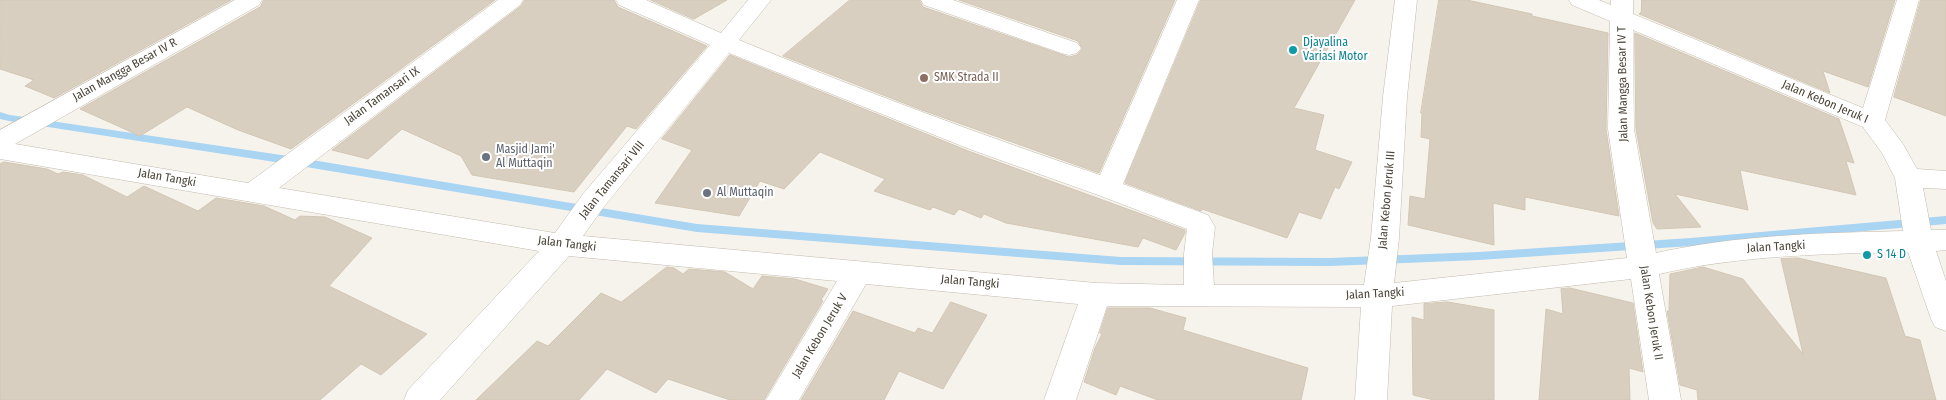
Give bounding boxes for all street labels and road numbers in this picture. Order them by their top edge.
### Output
street label: Jalan Mangga Besar IV T [1615,26,1631,142]
street label: Jalan Mangga Besar IV R [70,35,180,105]
street label: Jalan Tamansari IX [342,64,422,128]
street label: Jalan Kebon Jeruk I [1780,77,1870,127]
street label: Jalan Tamansari VIII [576,138,648,222]
street label: Jalan Kebon Jeruk III [1376,150,1398,250]
street label: Jalan Tangki [137,166,197,190]
street label: Jalan Tangki [537,233,597,255]
street label: Jalan Tangki [1746,238,1806,256]
street label: Jalan Kebon Jeruk II [1636,265,1666,361]
street label: Jalan Tangki [940,272,1000,292]
street label: Jalan Tangki [1345,285,1405,303]
street label: Jalan Kebon Jeruk V [789,291,851,381]

